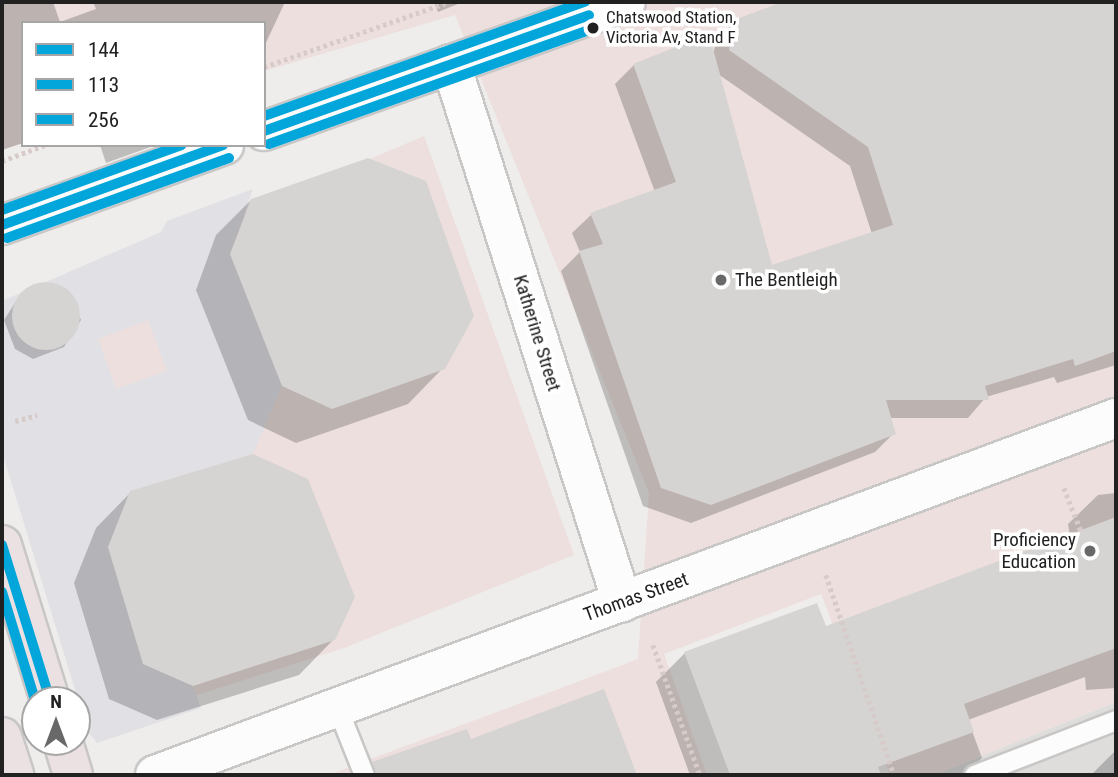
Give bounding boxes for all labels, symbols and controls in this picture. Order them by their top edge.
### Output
place label: Chatswood Station, Victoria Av, Stand F [606,8,736,48]
legend [21,21,266,147]
marker: Chatswood Station, Victoria Av, Stand F [586,21,600,35]
text: 144 [88,38,119,62]
text: 113 [88,73,119,97]
text: 256 [88,108,119,132]
place label: The Bentleigh [735,269,838,291]
street label: Katherine Street [509,272,565,394]
marker: The Bentleigh [713,272,729,288]
place label: Proficiency Education [993,529,1076,573]
marker: Proficiency Education [1082,543,1098,559]
street label: Thomas Street [581,568,691,626]
north arrow [21,686,91,756]
text: N [50,690,62,713]

